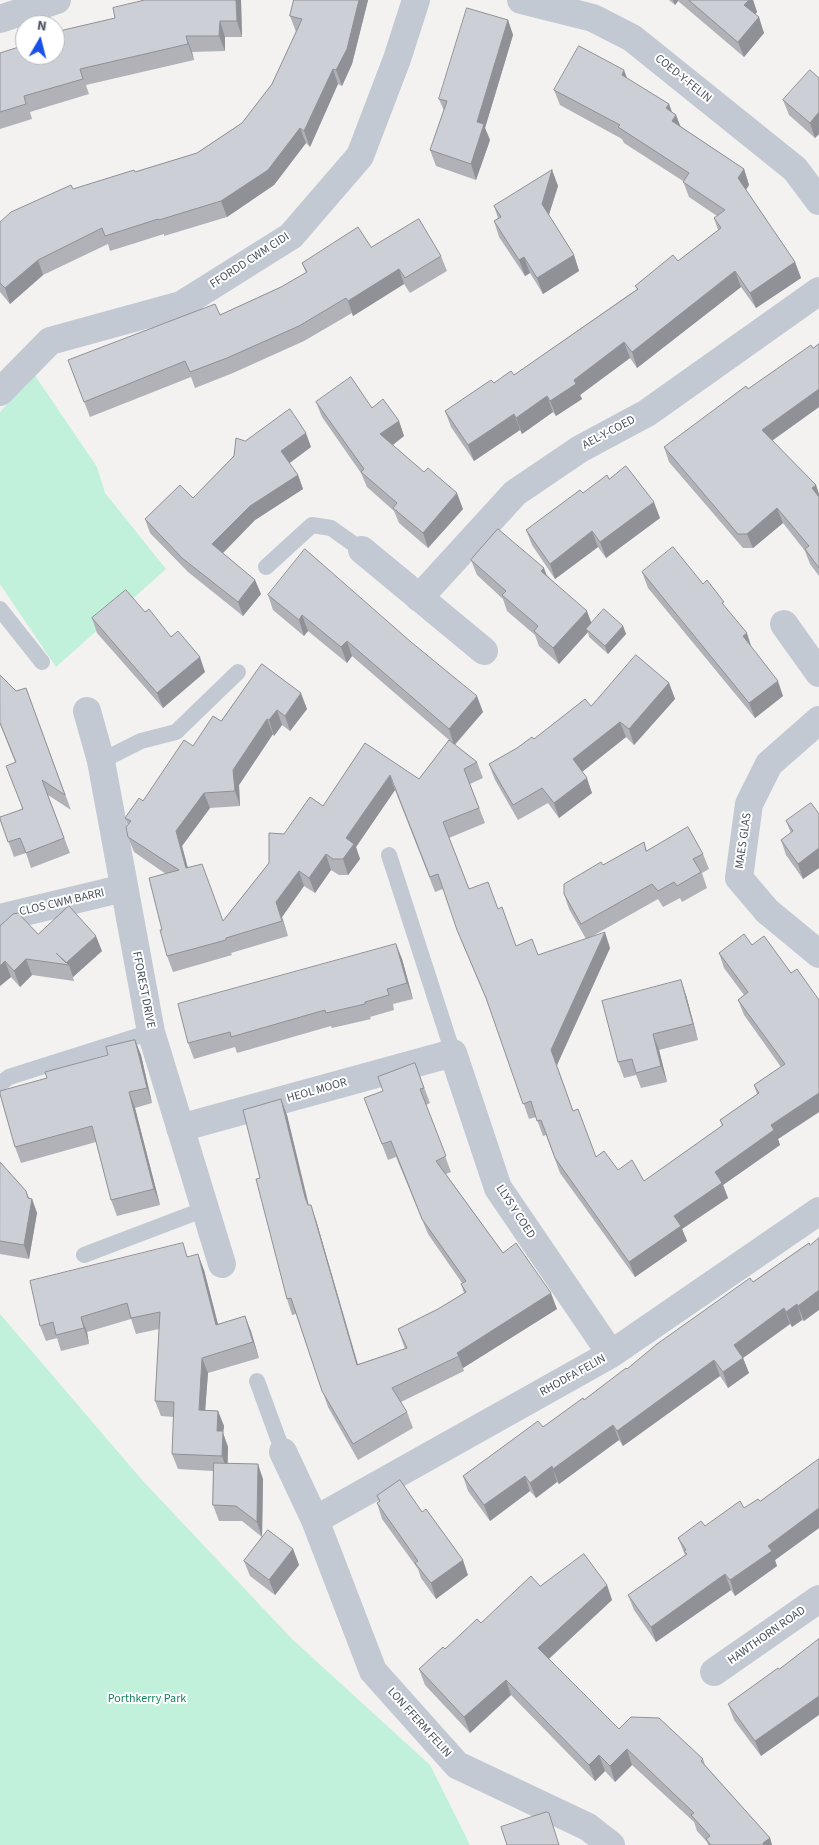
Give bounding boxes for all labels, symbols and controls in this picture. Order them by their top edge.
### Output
north arrow [15,15,65,65]
text: N [36,16,48,37]
street label: COED-Y-FELIN [652,52,714,106]
street label: FFORDD CWM CIDI [208,230,292,292]
street label: AEL-Y-COED [580,413,638,453]
street label: MAES GLAS [733,812,755,870]
street label: CLOS CWM BARRI [18,886,106,920]
street label: FFOREST DRIVE [129,950,157,1030]
street label: HEOL MOOR [285,1076,349,1106]
street label: LLYS Y COED [492,1182,538,1242]
street label: RHODFA FELIN [537,1352,609,1400]
street label: HAWTHORN ROAD [725,1604,809,1668]
street label: LON FFERM FELIN [384,1685,454,1761]
park label: Porthkerry Park [108,1692,186,1706]

